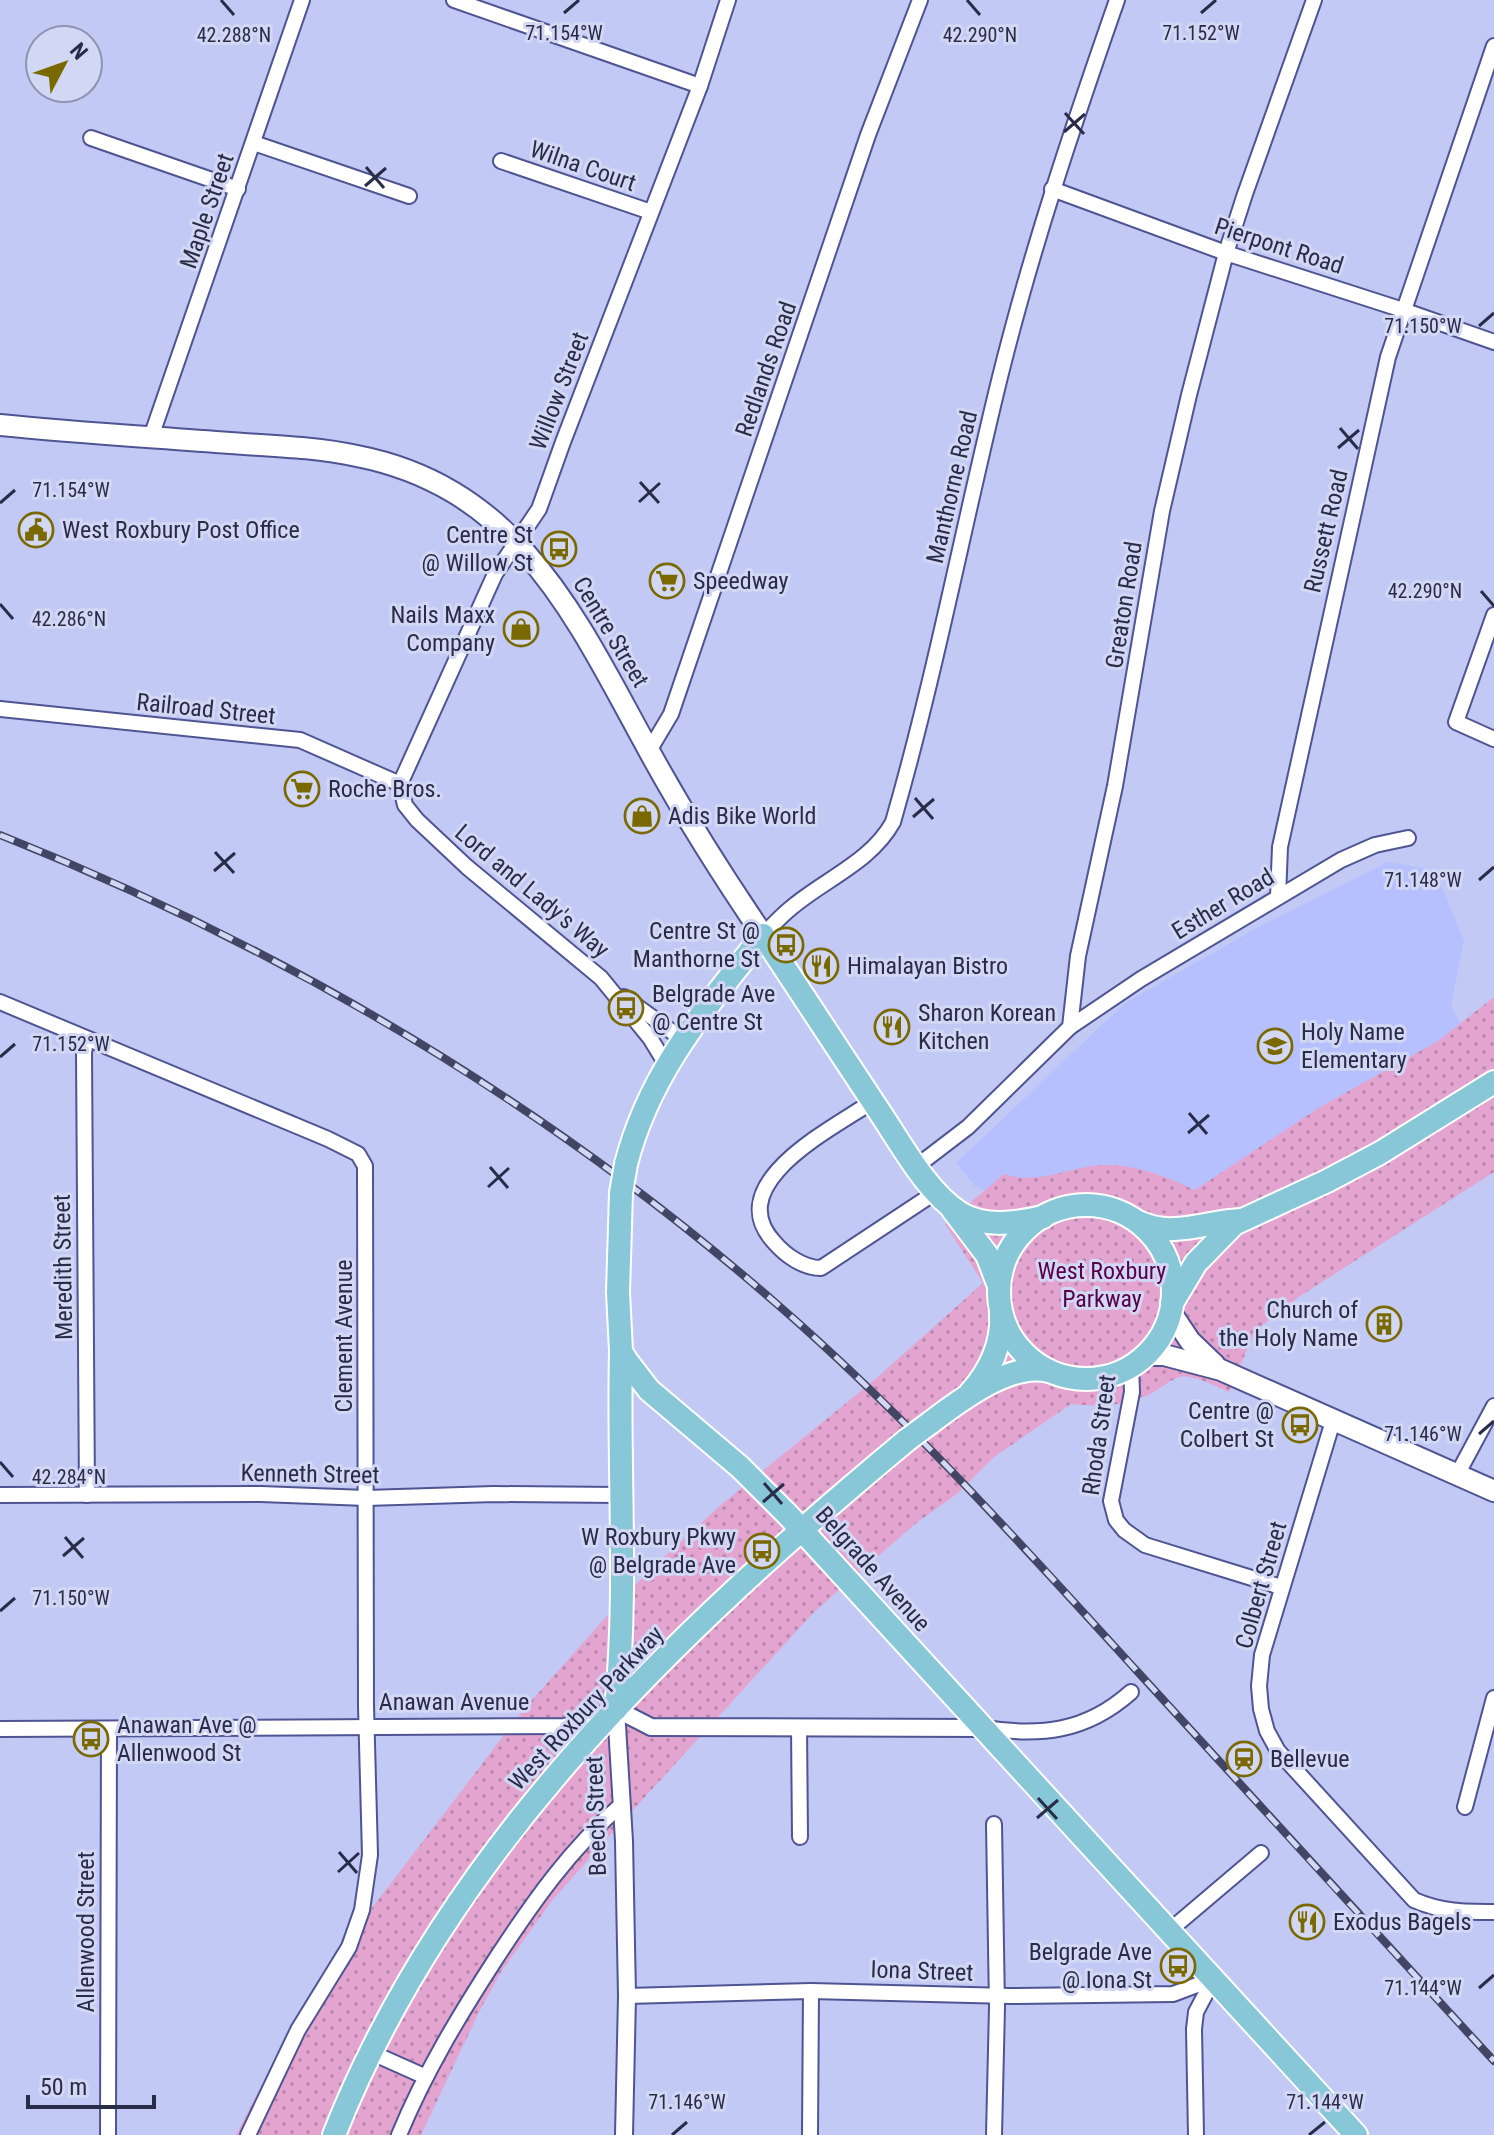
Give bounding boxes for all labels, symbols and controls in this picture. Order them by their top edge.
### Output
text: 71.154°W [525,21,603,45]
text: 71.152°W [1162,21,1240,45]
text: 42.288°N [197,23,271,47]
text: 42.290°N [943,23,1017,47]
north arrow [24,24,104,104]
text: N [65,38,93,64]
street label: Wilna Court [526,135,640,197]
street label: Maple Street [174,150,240,272]
street label: Pierpont Road [1211,212,1347,280]
street label: Redlands Road [730,298,802,440]
text: 71.150°W [1384,314,1462,338]
street label: Willow Street [524,328,594,454]
street label: Manthorne Road [921,408,983,566]
street label: Russett Road [1298,467,1354,595]
text: 71.154°W [32,478,110,502]
public building icon: West Roxbury Post Office [17,511,55,549]
place label: West Roxbury Post Office [62,516,300,544]
place label: Centre St @ Willow St [422,521,533,577]
bus stop icon: Centre St @ Willow St [540,530,578,568]
street label: Greaton Road [1100,539,1148,671]
supermarket icon: Speedway [648,562,686,600]
place label: Speedway [693,567,789,595]
street label: Centre Street [567,572,655,692]
text: 42.290°N [1388,579,1462,603]
place label: Nails Maxx Company [390,601,495,657]
text: 42.286°N [32,607,106,631]
shop icon: Nails Maxx Company [502,610,540,648]
street label: Railroad Street [135,688,277,730]
supermarket icon: Roche Bros. [283,770,321,808]
place label: Roche Bros. [328,775,442,803]
shop icon: Adis Bike World [623,797,661,835]
place label: Adis Bike World [668,802,816,830]
street label: Lord and Lady's Way [449,818,615,964]
street label: Esther Road [1167,863,1279,945]
text: 71.148°W [1384,868,1462,892]
place label: Centre St @ Manthorne St [633,917,760,973]
bus stop icon: Centre St @ Manthorne St [767,926,805,964]
restaurant icon: Himalayan Bistro [802,947,840,985]
place label: Himalayan Bistro [847,952,1008,980]
place label: Belgrade Ave @ Centre St [652,980,775,1036]
bus stop icon: Belgrade Ave @ Centre St [607,989,645,1027]
place label: Sharon Korean Kitchen [918,999,1056,1055]
restaurant icon: Sharon Korean Kitchen [873,1008,911,1046]
place label: Holy Name Elementary [1301,1018,1407,1074]
school or university icon: Holy Name Elementary [1256,1027,1294,1065]
text: 71.152°W [32,1032,110,1056]
street label: Meredith Street [48,1194,78,1340]
park label: West Roxbury Parkway [1038,1257,1166,1313]
street label: Clement Avenue [330,1259,358,1413]
place label: Church of the Holy Name [1219,1296,1358,1352]
building icon: Church of the Holy Name [1365,1305,1403,1343]
street label: Rhoda Street [1077,1373,1121,1497]
place label: Centre @ Colbert St [1180,1397,1274,1453]
bus stop icon: Centre @ Colbert St [1281,1406,1319,1444]
text: 71.146°W [1384,1422,1462,1446]
street label: Kenneth Street [240,1459,380,1489]
text: 42.284°N [32,1465,106,1489]
street label: Belgrade Avenue [810,1501,936,1637]
street label: Colbert Street [1229,1518,1293,1652]
place label: W Roxbury Pkwy @ Belgrade Ave [581,1523,736,1579]
bus stop icon: W Roxbury Pkwy @ Belgrade Ave [743,1532,781,1570]
text: 71.150°W [32,1586,110,1610]
street label: West Roxbury Parkway [503,1620,669,1796]
street label: Anawan Avenue [379,1688,529,1716]
place label: Anawan Ave @ Allenwood St [117,1711,257,1767]
bus stop icon: Anawan Ave @ Allenwood St [72,1720,110,1758]
station icon: Bellevue [1225,1740,1263,1778]
place label: Bellevue [1270,1745,1350,1773]
street label: Beech Street [580,1756,612,1876]
street label: Allenwood Street [72,1851,100,2013]
restaurant icon: Exodus Bagels [1288,1903,1326,1941]
place label: Exodus Bagels [1333,1908,1471,1936]
place label: Belgrade Ave @ Iona St [1029,1938,1152,1994]
bus stop icon: Belgrade Ave @ Iona St [1159,1947,1197,1985]
street label: Iona Street [870,1955,974,1987]
text: 71.144°W [1384,1976,1462,2000]
scale bar [28,2059,154,2109]
text: 50 m [40,2073,87,2101]
text: 71.146°W [648,2090,726,2114]
text: 71.144°W [1286,2090,1364,2114]

